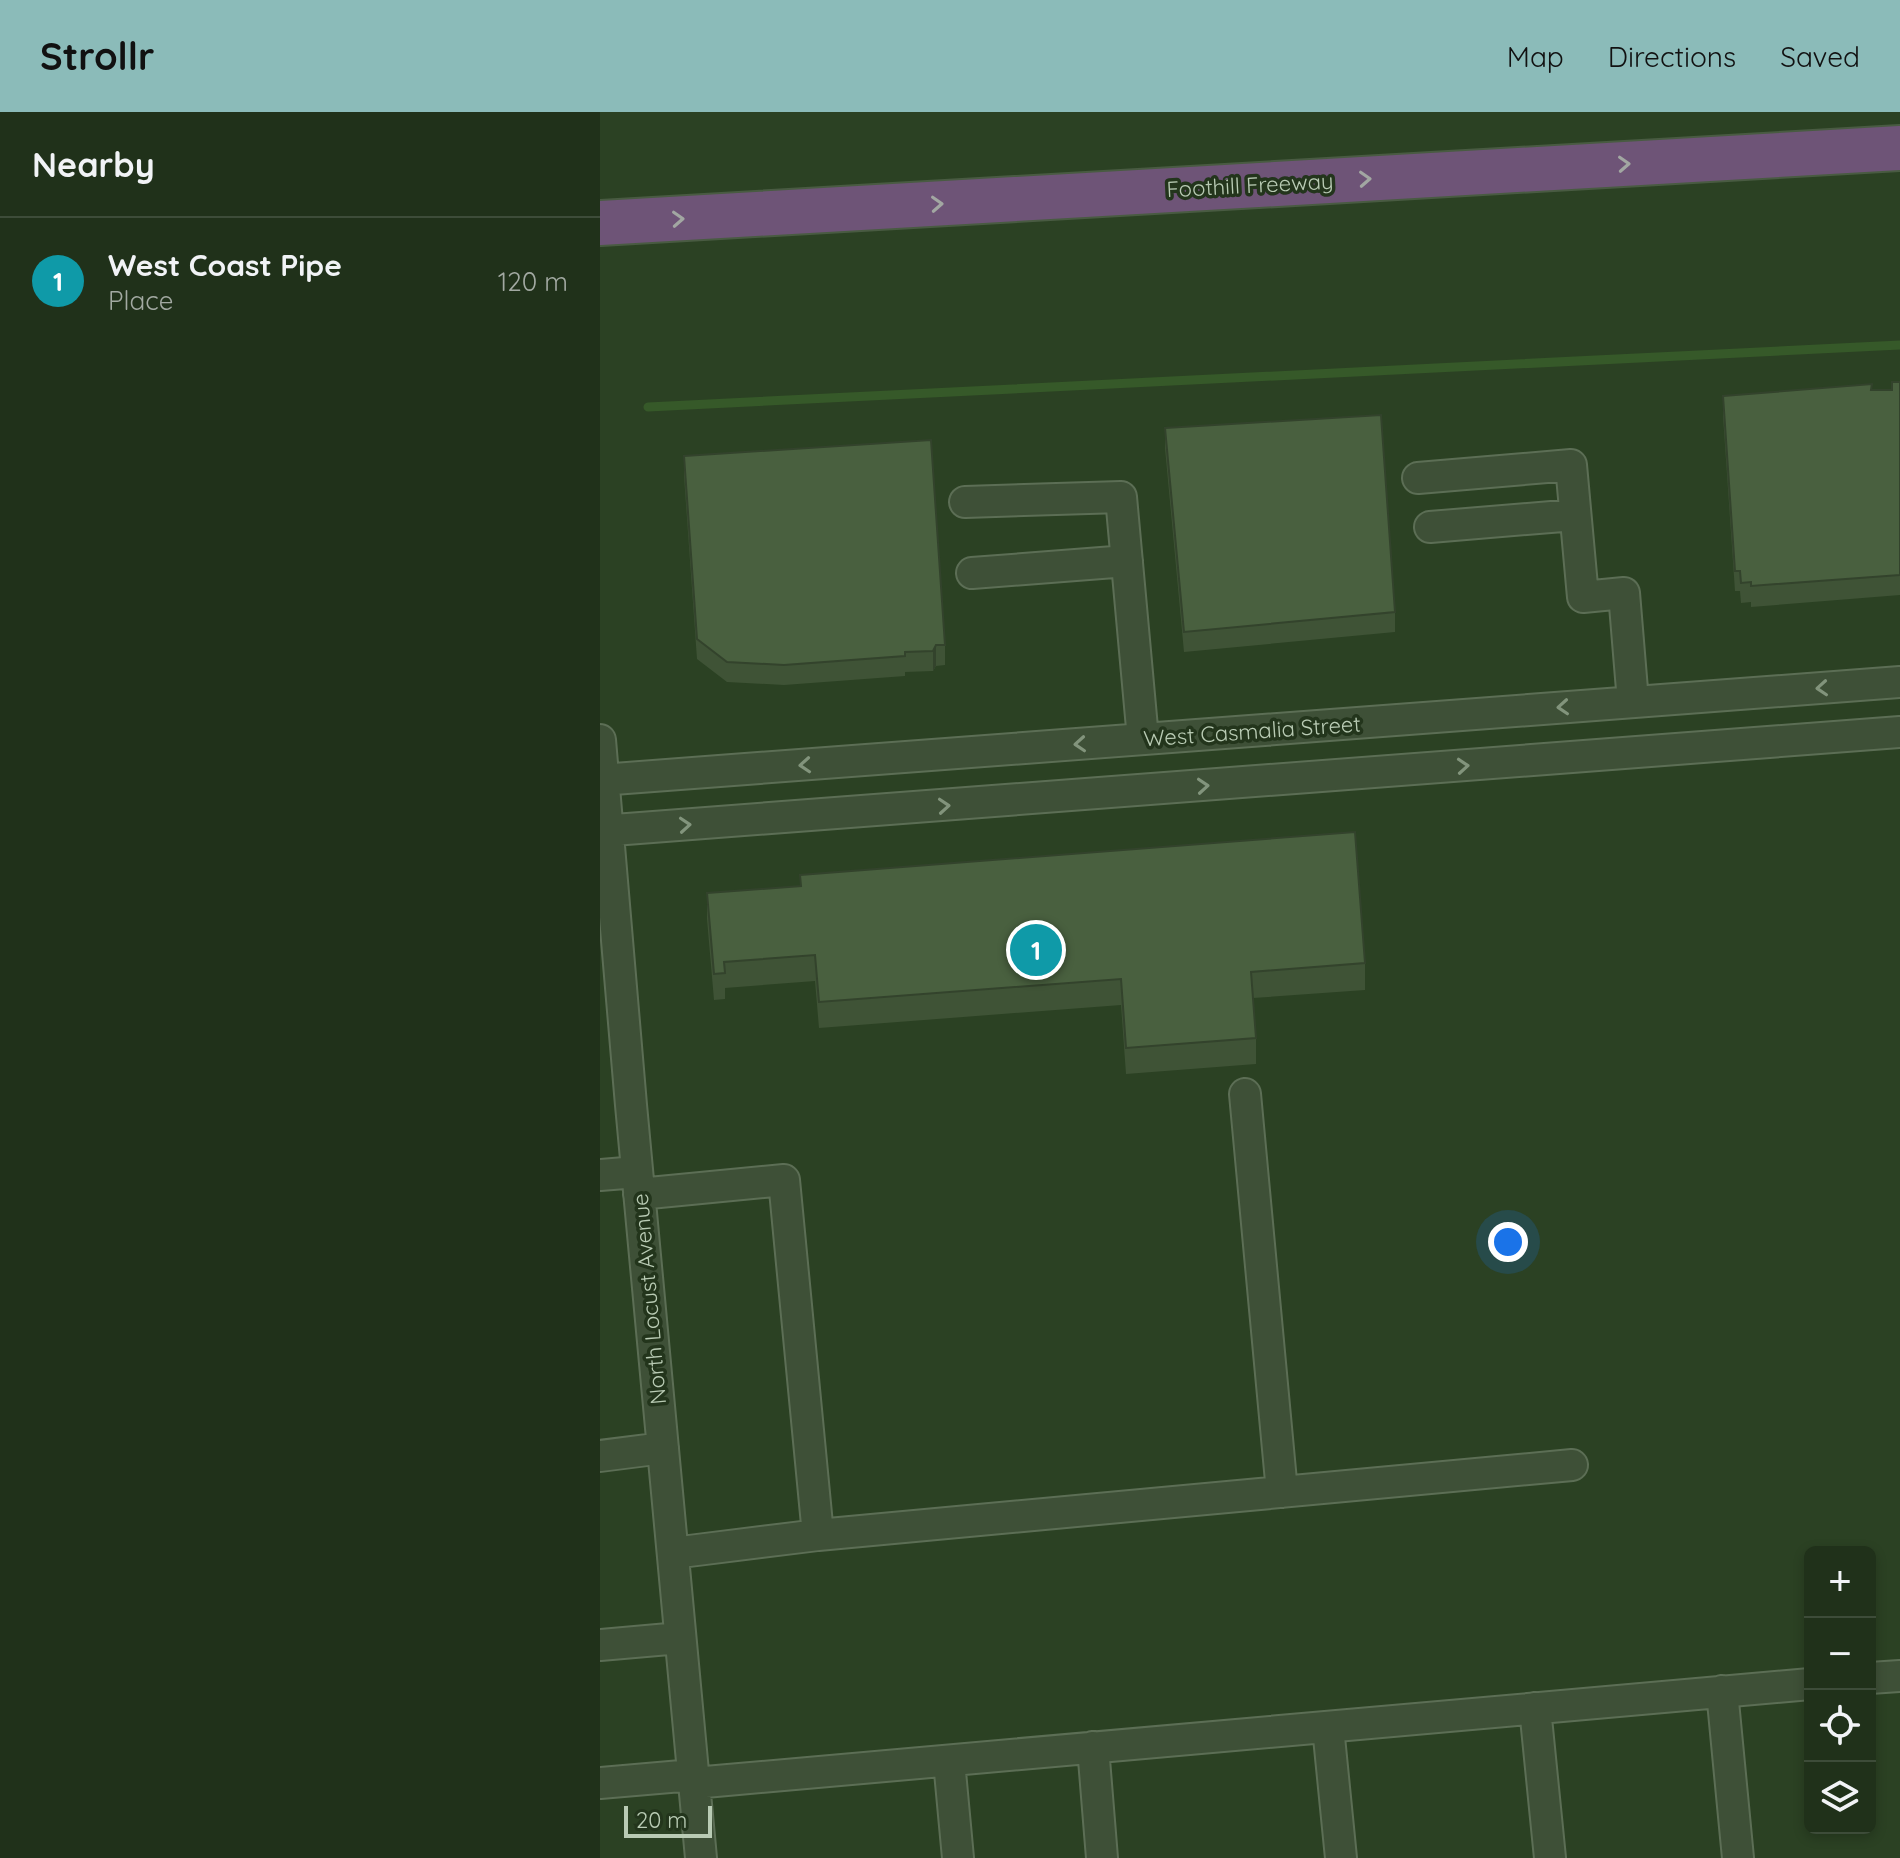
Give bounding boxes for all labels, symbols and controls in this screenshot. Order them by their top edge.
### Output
text: Strollr [40,32,155,80]
text: Map [1507,39,1564,74]
text: Directions [1608,39,1736,74]
text: Saved [1780,39,1860,74]
text: Nearby [32,143,155,186]
one-way arrow [1618,156,1631,173]
street label: Foothill Freeway [1166,167,1334,203]
one-way arrow [1359,171,1372,188]
one-way arrow [931,195,944,212]
one-way arrow [672,211,685,228]
text: West Coast Pipe [108,246,342,284]
text: 1 [53,265,63,298]
text: 120 m [498,265,568,298]
text: Place [108,284,173,317]
one-way arrow [1815,679,1828,696]
one-way arrow [1556,698,1569,715]
street label: West Casmalia Street [1142,709,1362,753]
one-way arrow [1073,735,1086,752]
one-way arrow [798,756,811,773]
one-way arrow [1457,758,1470,775]
one-way arrow [1197,778,1210,795]
one-way arrow [938,798,951,815]
one-way arrow [679,817,692,834]
pin: 1 [1010,920,1062,980]
street label: North Locust Avenue [626,1192,672,1406]
your location [1488,1222,1528,1262]
map controls [1804,1546,1876,1834]
button: + [1804,1546,1876,1618]
button: − [1804,1618,1876,1690]
button: locate [1804,1690,1876,1762]
button: layers [1804,1762,1876,1834]
scale bar [624,1802,712,1838]
text: 20 m [636,1806,687,1834]

